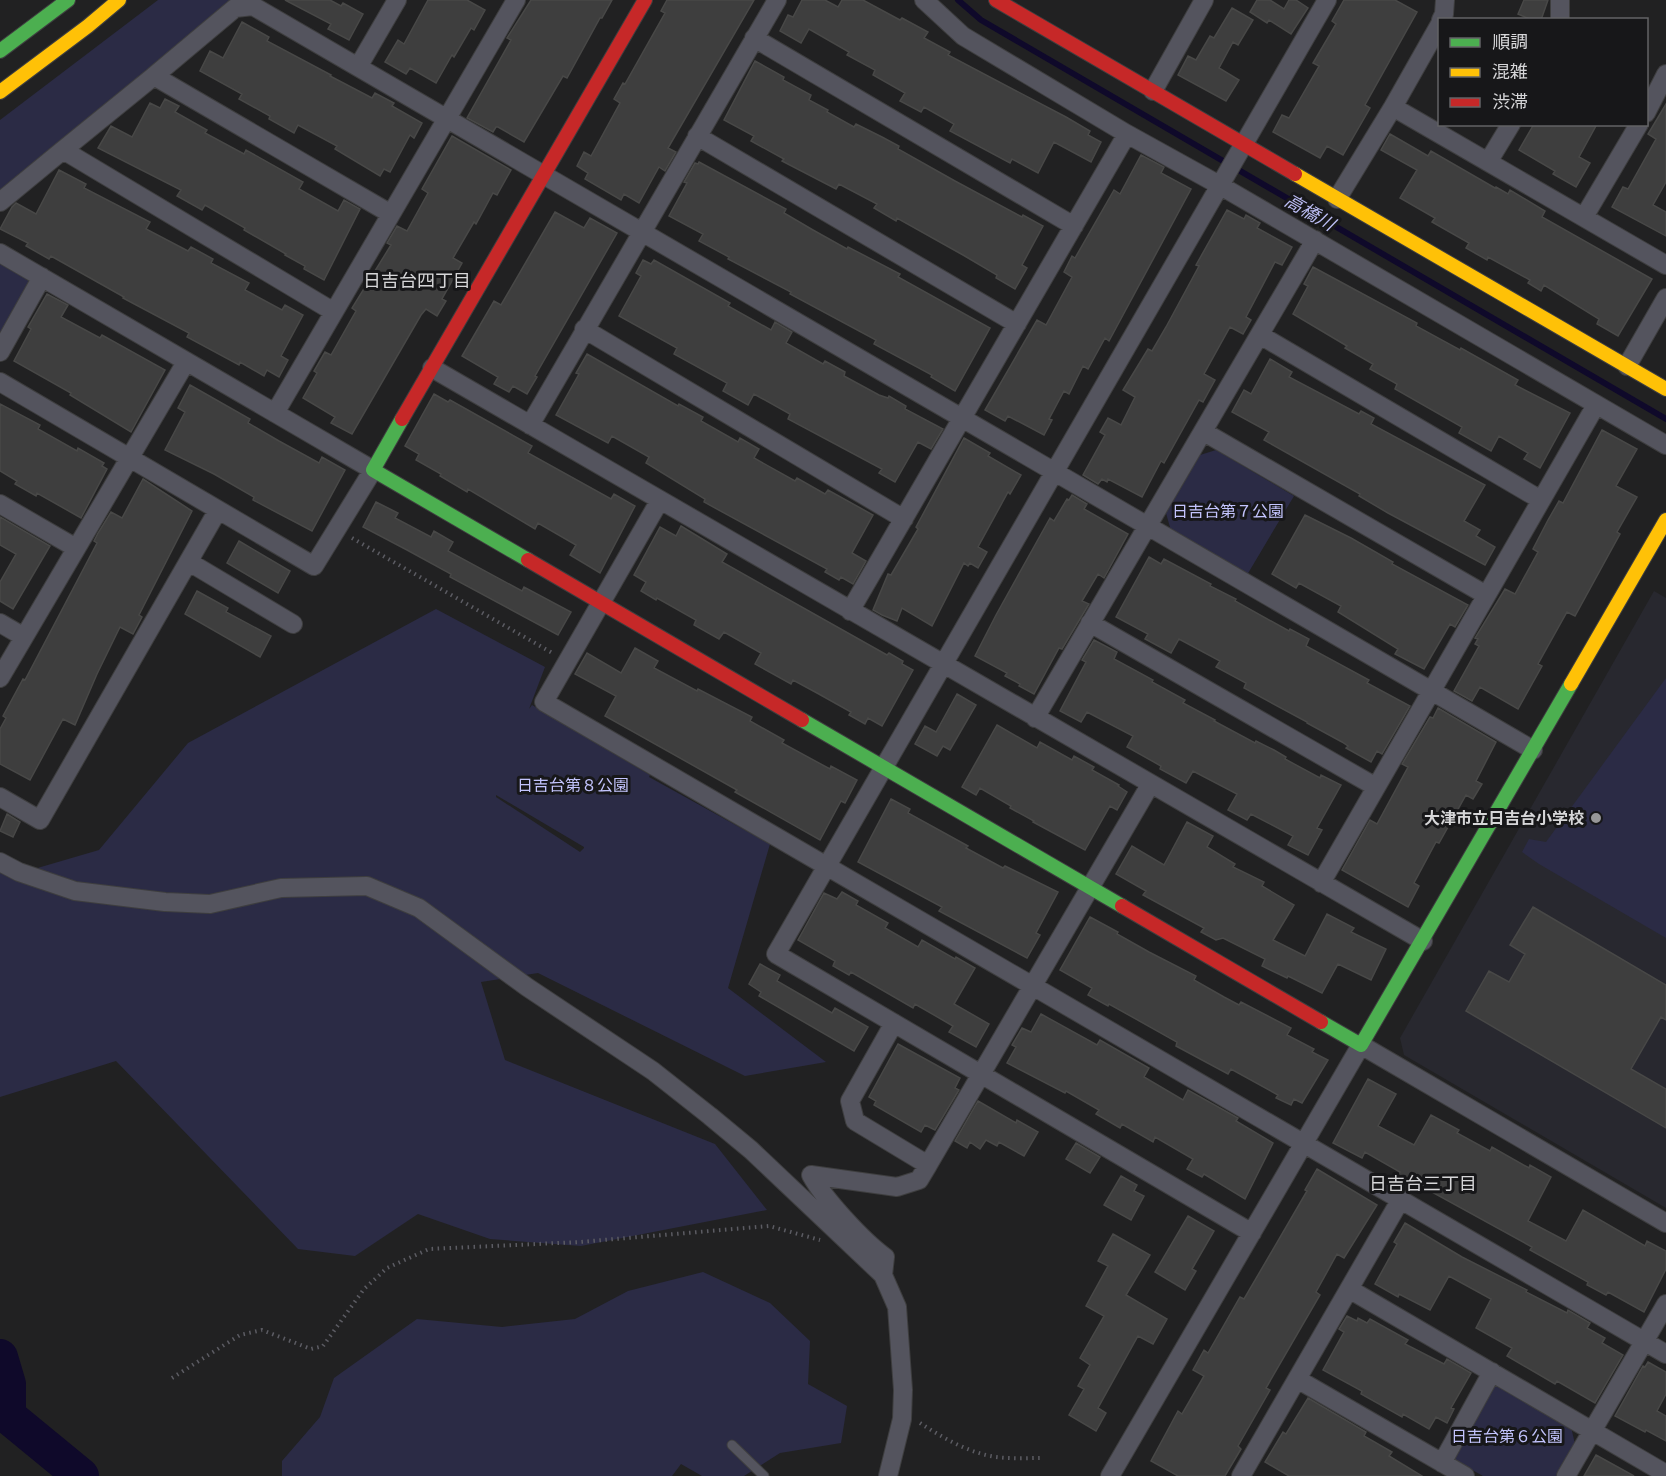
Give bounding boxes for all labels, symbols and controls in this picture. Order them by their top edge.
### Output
legend [1438,18,1648,126]
text: 順調 [1492,31,1528,52]
text: 混雑 [1492,61,1528,82]
text: 渋滞 [1492,91,1528,112]
water label: 高橋川 [1281,189,1340,236]
district label: 日吉台四丁目 [363,270,471,291]
park label: 日吉台第７公園 [1172,502,1284,521]
park label: 日吉台第８公園 [517,776,629,795]
place label: 大津市立日吉台小学校 [1424,809,1584,828]
marker: 大津市立日吉台小学校 [1589,811,1603,825]
district label: 日吉台三丁目 [1369,1173,1477,1194]
park label: 日吉台第６公園 [1451,1427,1563,1446]

